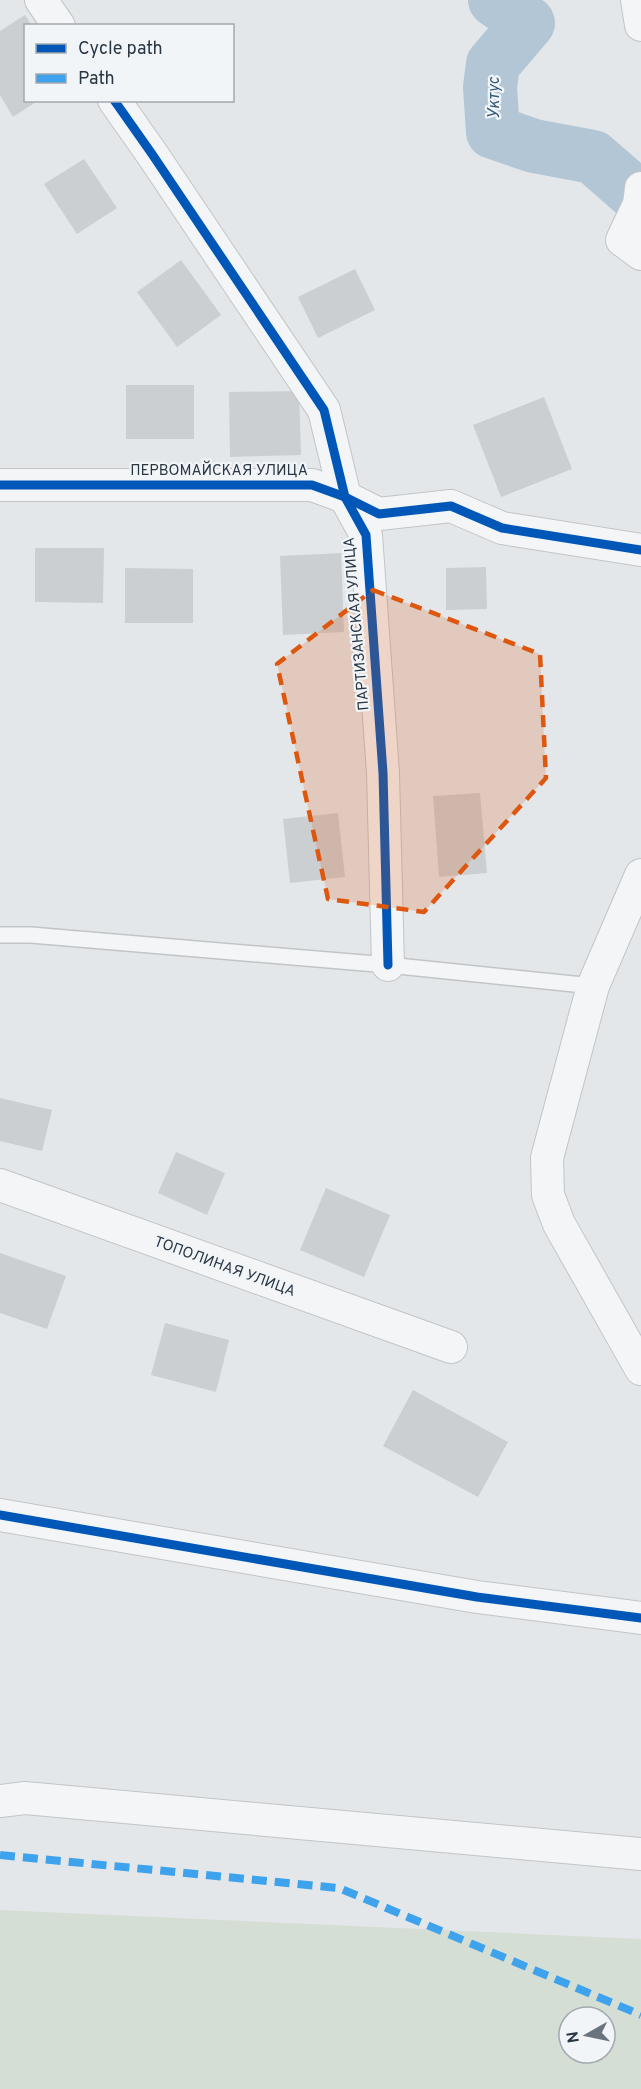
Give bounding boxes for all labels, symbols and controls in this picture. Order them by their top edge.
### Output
legend [24,24,234,102]
text: Cycle path [78,38,163,61]
text: Path [78,68,115,91]
water label: Уктус [485,77,505,119]
street label: ПЕРВОМАЙСКАЯ УЛИЦА [130,460,308,481]
street label: ПАРТИЗАНСКАЯ УЛИЦА [340,536,375,711]
street label: ТОПОЛИНАЯ УЛИЦА [151,1233,298,1302]
north arrow [557,2005,617,2065]
text: N [563,2030,585,2044]

